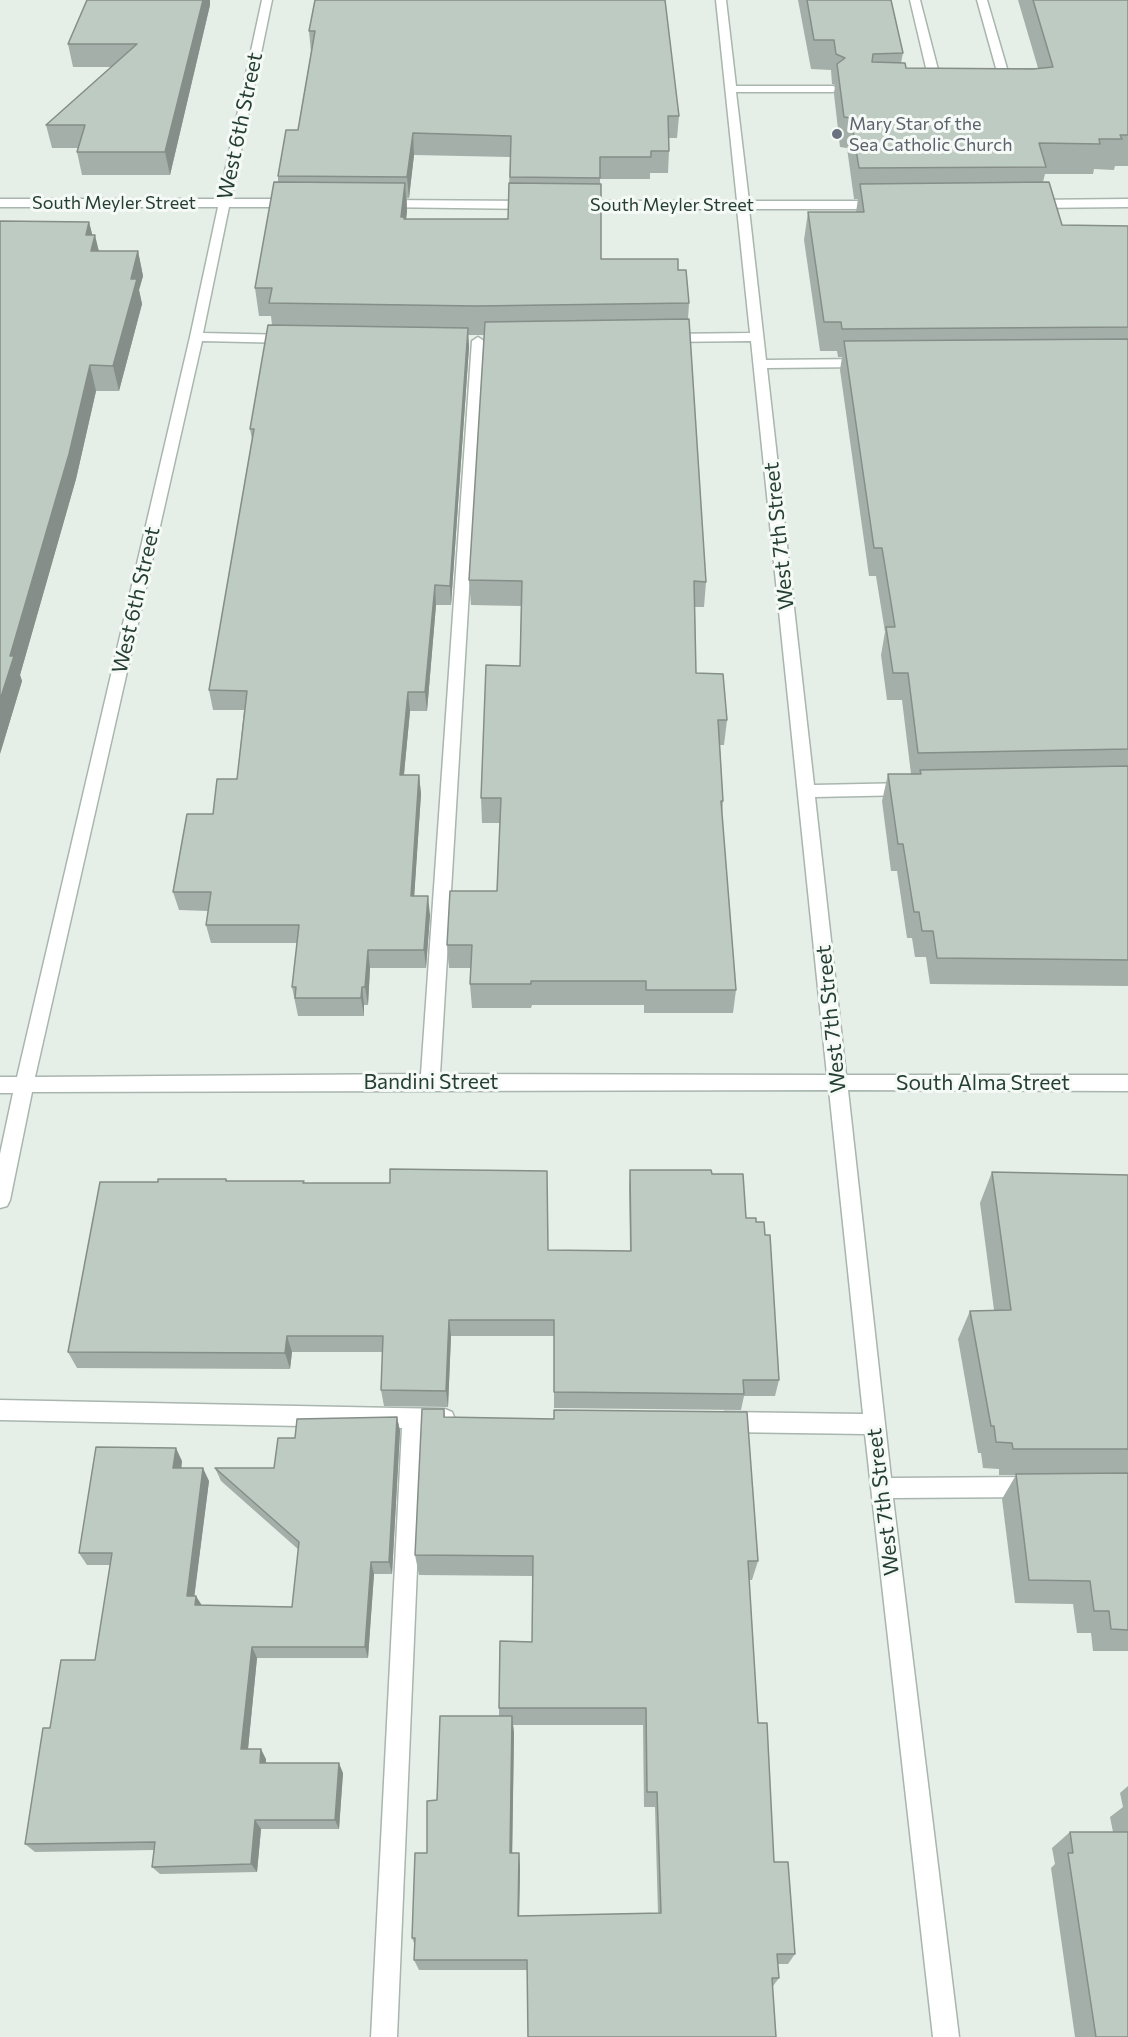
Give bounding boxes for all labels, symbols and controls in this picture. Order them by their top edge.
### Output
street label: West 6th Street [212,50,268,202]
place label: Mary Star of the Sea Catholic Church [849,113,1012,156]
marker: Mary Star of the Sea Catholic Church [830,127,844,141]
street label: South Meyler Street [32,192,196,214]
street label: South Meyler Street [590,194,754,216]
street label: West 7th Street [759,461,799,611]
street label: West 6th Street [107,524,165,676]
street label: West 7th Street [811,944,851,1094]
street label: Bandini Street [364,1069,498,1095]
street label: South Alma Street [896,1070,1070,1096]
street label: West 7th Street [861,1427,905,1577]

